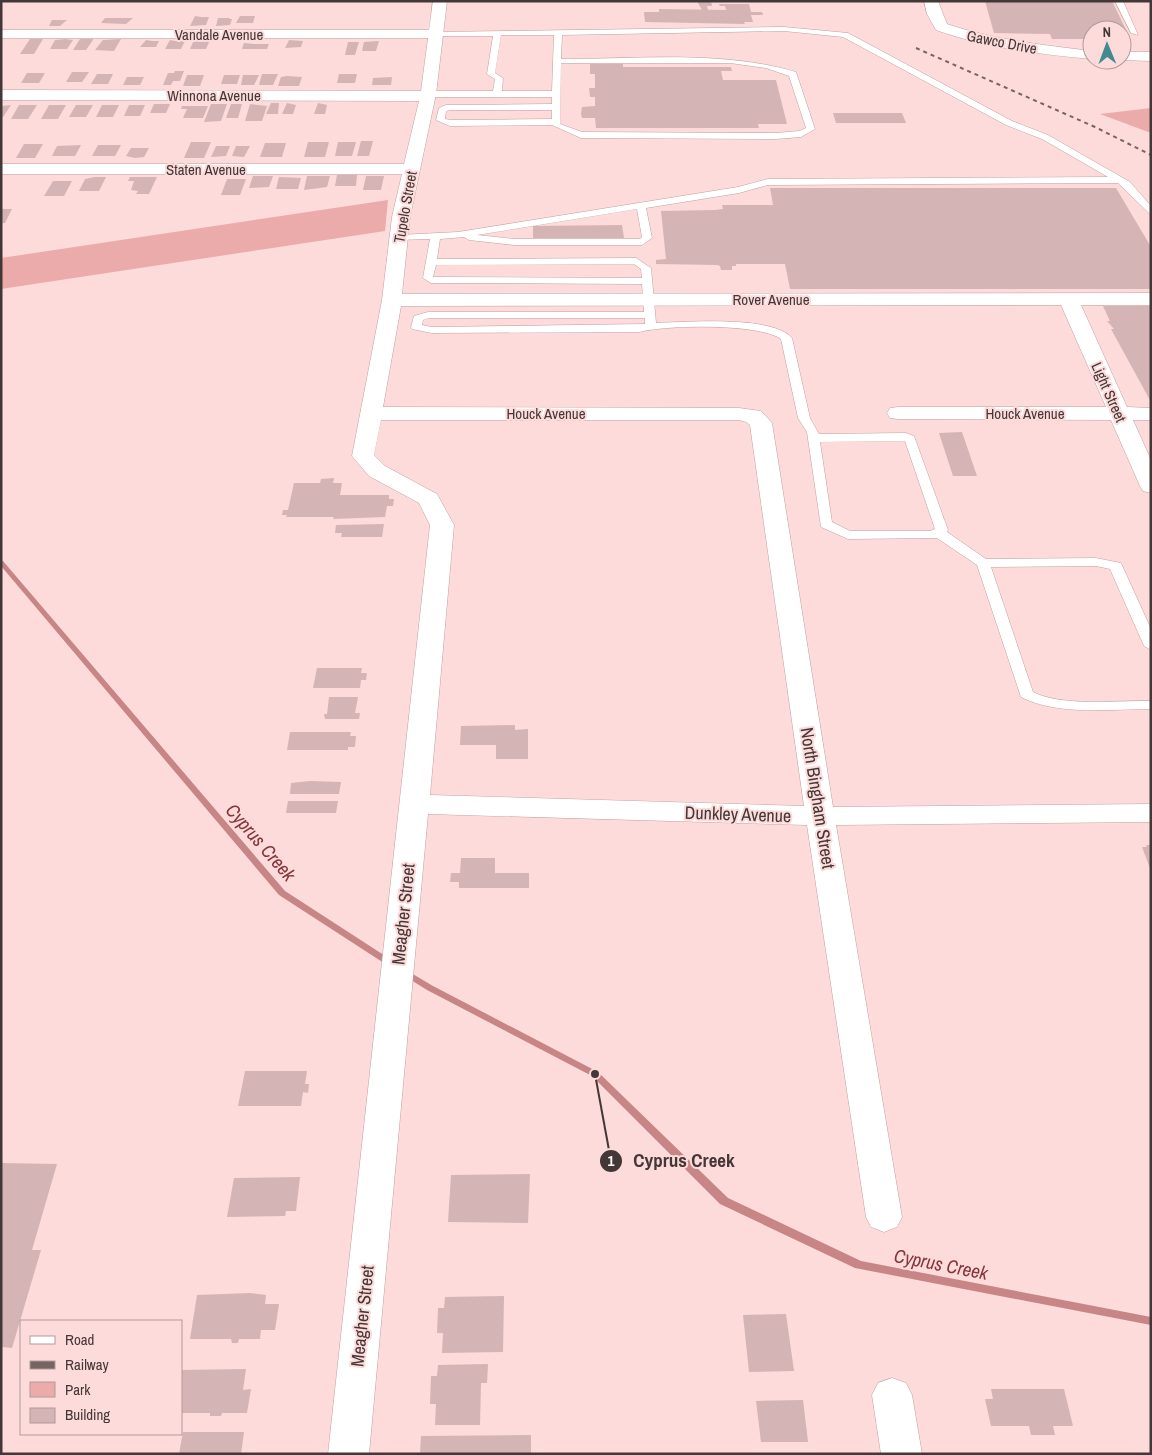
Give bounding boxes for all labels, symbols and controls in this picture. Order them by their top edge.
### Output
north arrow [1082,20,1132,70]
text: N [1102,23,1111,41]
street label: Vandale Avenue [175,24,263,45]
street label: Gawco Drive [965,25,1039,59]
street label: Winnona Avenue [167,85,261,106]
street label: Staten Avenue [166,159,246,180]
street label: Tupelo Street [388,169,422,245]
street label: Rover Avenue [732,289,810,310]
street label: Light Street [1086,359,1132,426]
street label: Houck Avenue [506,403,586,424]
street label: Houck Avenue [985,403,1065,424]
street label: North Bingham Street [794,726,842,870]
water label: Cyprus Creek [220,798,303,887]
street label: Dunkley Avenue [684,800,792,828]
street label: Meagher Street [385,862,421,966]
callout: Cyprus Creek [598,1144,745,1178]
text: Cyprus Creek [633,1147,735,1173]
text: 1 [608,1150,615,1171]
water label: Cyprus Creek [892,1242,991,1286]
street label: Meagher Street [344,1264,380,1368]
legend [20,1320,182,1435]
text: Road [65,1329,94,1350]
text: Railway [65,1354,110,1375]
text: Park [65,1379,91,1400]
text: Building [65,1404,110,1425]

